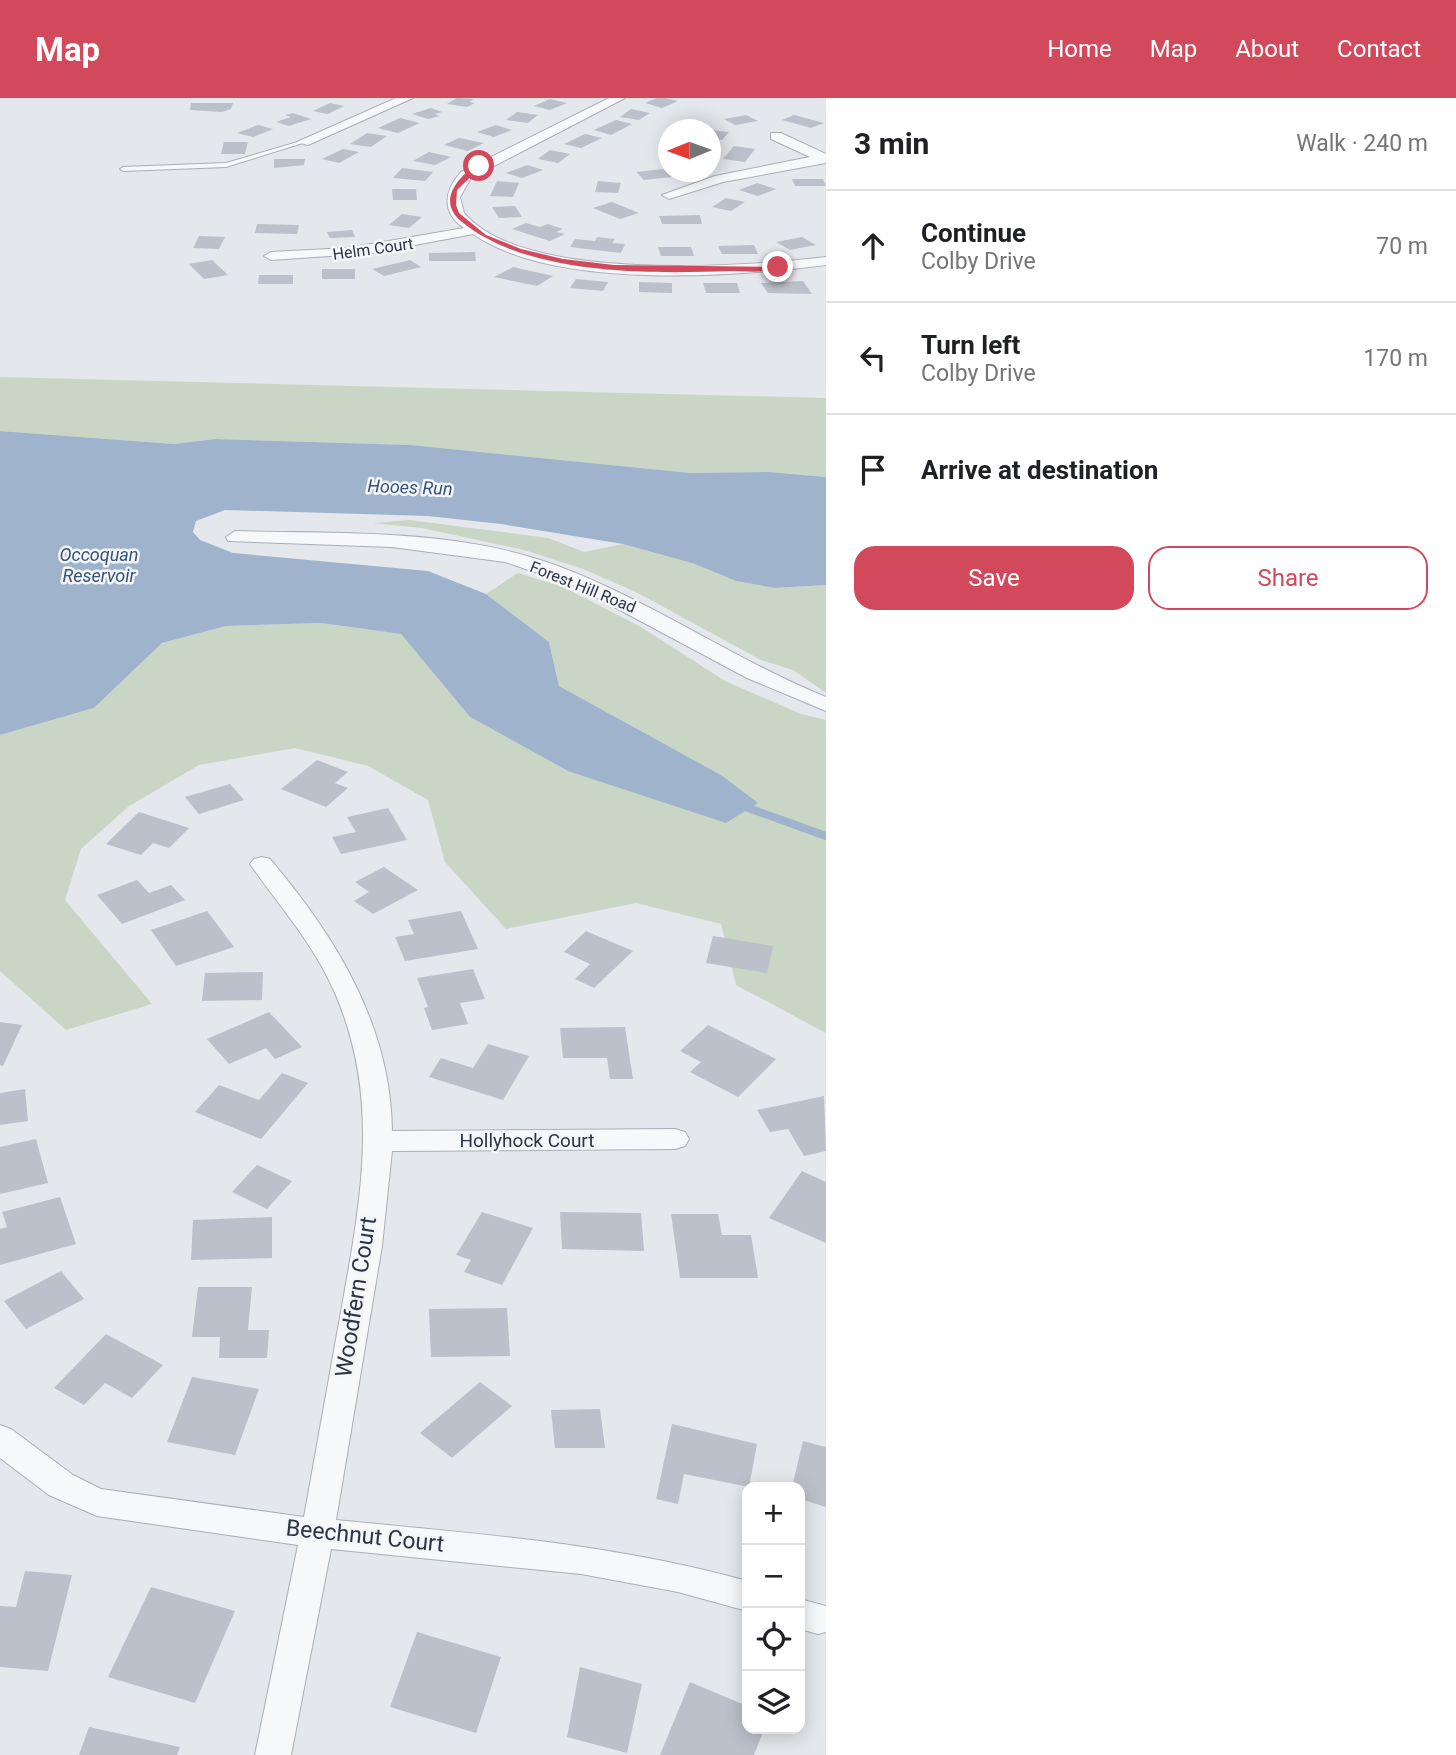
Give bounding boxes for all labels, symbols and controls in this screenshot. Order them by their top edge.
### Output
text: Map [35,30,100,69]
text: Home [1047,35,1112,63]
text: Map [1150,35,1197,63]
text: About [1235,35,1299,63]
text: Contact [1337,35,1421,63]
north arrow [658,119,721,182]
text: 3 min [854,126,929,161]
text: Walk · 240 m [1296,130,1428,157]
route start [463,150,494,181]
text: Continue [921,218,1026,248]
icon: ahead [854,227,892,265]
text: 70 m [1376,233,1428,260]
street label: Helm Court [331,234,415,264]
text: Colby Drive [921,248,1036,275]
route end [762,251,793,282]
text: Turn left [921,330,1020,360]
icon: left [854,339,892,377]
text: 170 m [1363,345,1428,372]
text: Colby Drive [921,360,1036,387]
icon: arrive [854,451,892,489]
text: Arrive at destination [921,455,1158,485]
water label: Hooes Run [367,475,453,499]
water label: Occoquan Reservoir [60,544,138,586]
button: Save [854,546,1134,610]
button: Share [1148,546,1428,610]
street label: Forest Hill Road [527,557,639,617]
street label: Hollyhock Court [459,1129,595,1152]
street label: Woodfern Court [330,1215,382,1379]
map controls [742,1482,805,1734]
button: + [742,1482,805,1545]
street label: Beechnut Court [285,1514,445,1558]
button: − [742,1545,805,1608]
button: locate [742,1608,805,1671]
button: layers [742,1671,805,1734]

